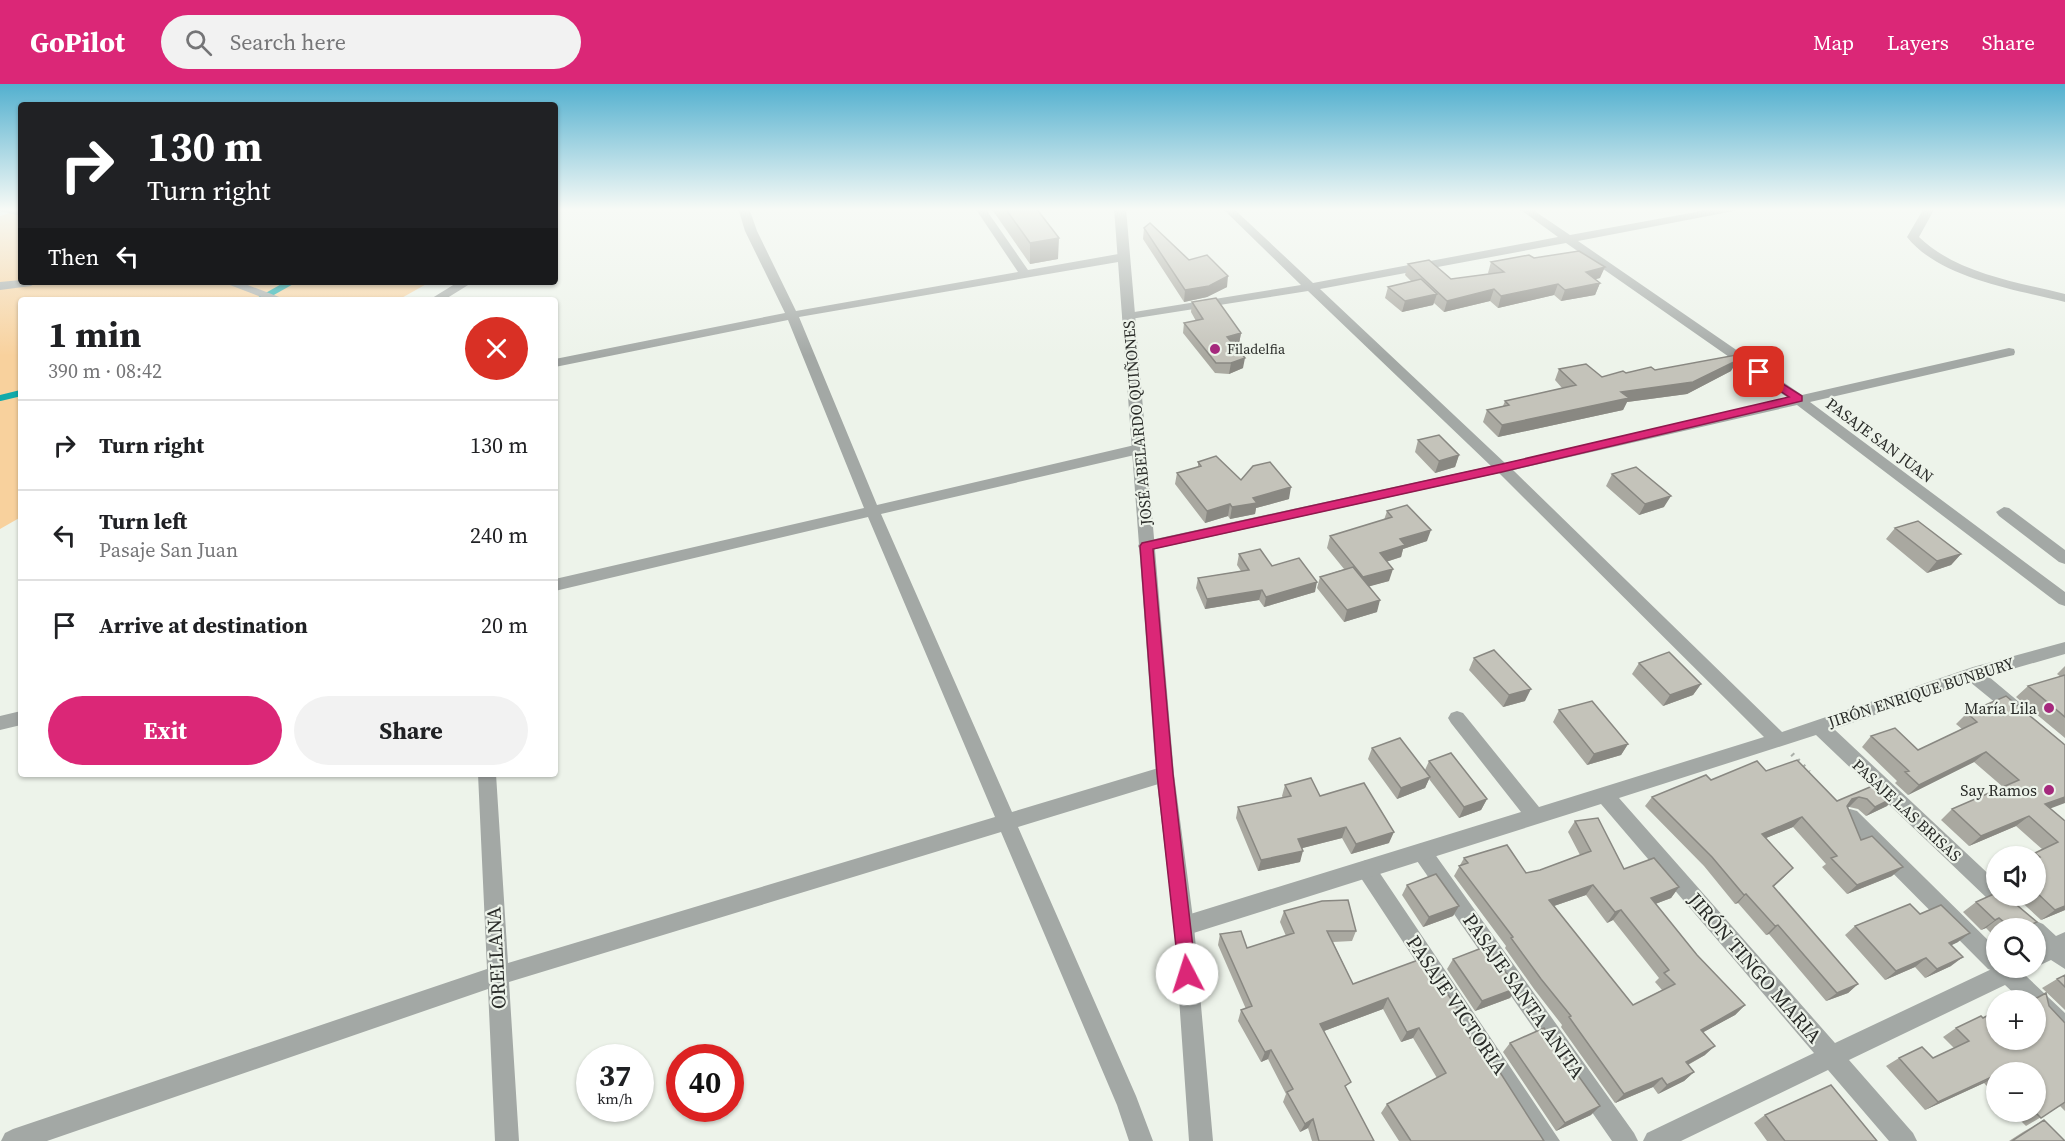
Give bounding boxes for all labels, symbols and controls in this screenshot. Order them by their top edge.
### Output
search box [161,15,581,69]
text: GoPilot [30,23,125,61]
icon: search [182,26,215,59]
text: Search here [230,27,346,57]
text: Map [1813,28,1854,57]
text: Layers [1887,28,1949,57]
text: Share [1982,28,2035,57]
text: 130 m [147,117,262,175]
icon: right [48,126,126,204]
text: Turn right [147,172,271,209]
icon: left [111,240,144,273]
text: Then [48,242,99,272]
text: 1 min [48,310,141,359]
button: close [465,317,528,380]
street label: JOSÉ ABELARDO QUIÑONES [1117,320,1157,527]
place label: Filadelfia [1227,339,1286,359]
marker: Filadelfia [1208,342,1222,356]
pin [1733,346,1784,397]
icon: arrive [1742,355,1775,388]
text: 390 m · 08:42 [48,357,162,385]
street label: PASAJE SAN JUAN [1822,392,1938,488]
icon: right [48,429,81,462]
text: Turn right [99,430,204,460]
text: 130 m [470,430,528,460]
text: Turn left [99,506,187,536]
icon: left [48,519,81,552]
text: 240 m [470,520,528,550]
text: Pasaje San Juan [99,536,238,564]
icon: arrive [48,609,81,642]
text: Arrive at destination [99,610,308,640]
text: 20 m [481,610,528,640]
street label: JIRÓN ENRIQUE BUNBURY [1824,651,2017,733]
button: Exit [48,696,282,765]
button: Share [294,696,528,765]
place label: María Lila [1964,697,2038,719]
marker: María Lila [2042,701,2056,715]
street label: PASAJE LAS BRISAS [1848,754,1966,866]
place label: Say Ramos [1960,779,2037,801]
marker: Say Ramos [2042,783,2056,797]
map controls [1986,846,2046,1122]
button: sound [1986,846,2046,906]
street label: JIRÓN TINGO MARIA [1681,886,1829,1050]
street label: ORELLANA [479,905,513,1010]
street label: PASAJE SANTA ANITA [1456,908,1592,1085]
button: search [1986,918,2046,978]
street label: PASAJE VICTORIA [1400,930,1514,1081]
position arrow [1155,942,1219,1006]
button: + [1986,990,2046,1050]
speed limit sign: 40 [666,1044,744,1122]
text: 37 [599,1055,631,1096]
button: − [1986,1062,2046,1122]
text: km/h [597,1088,633,1109]

